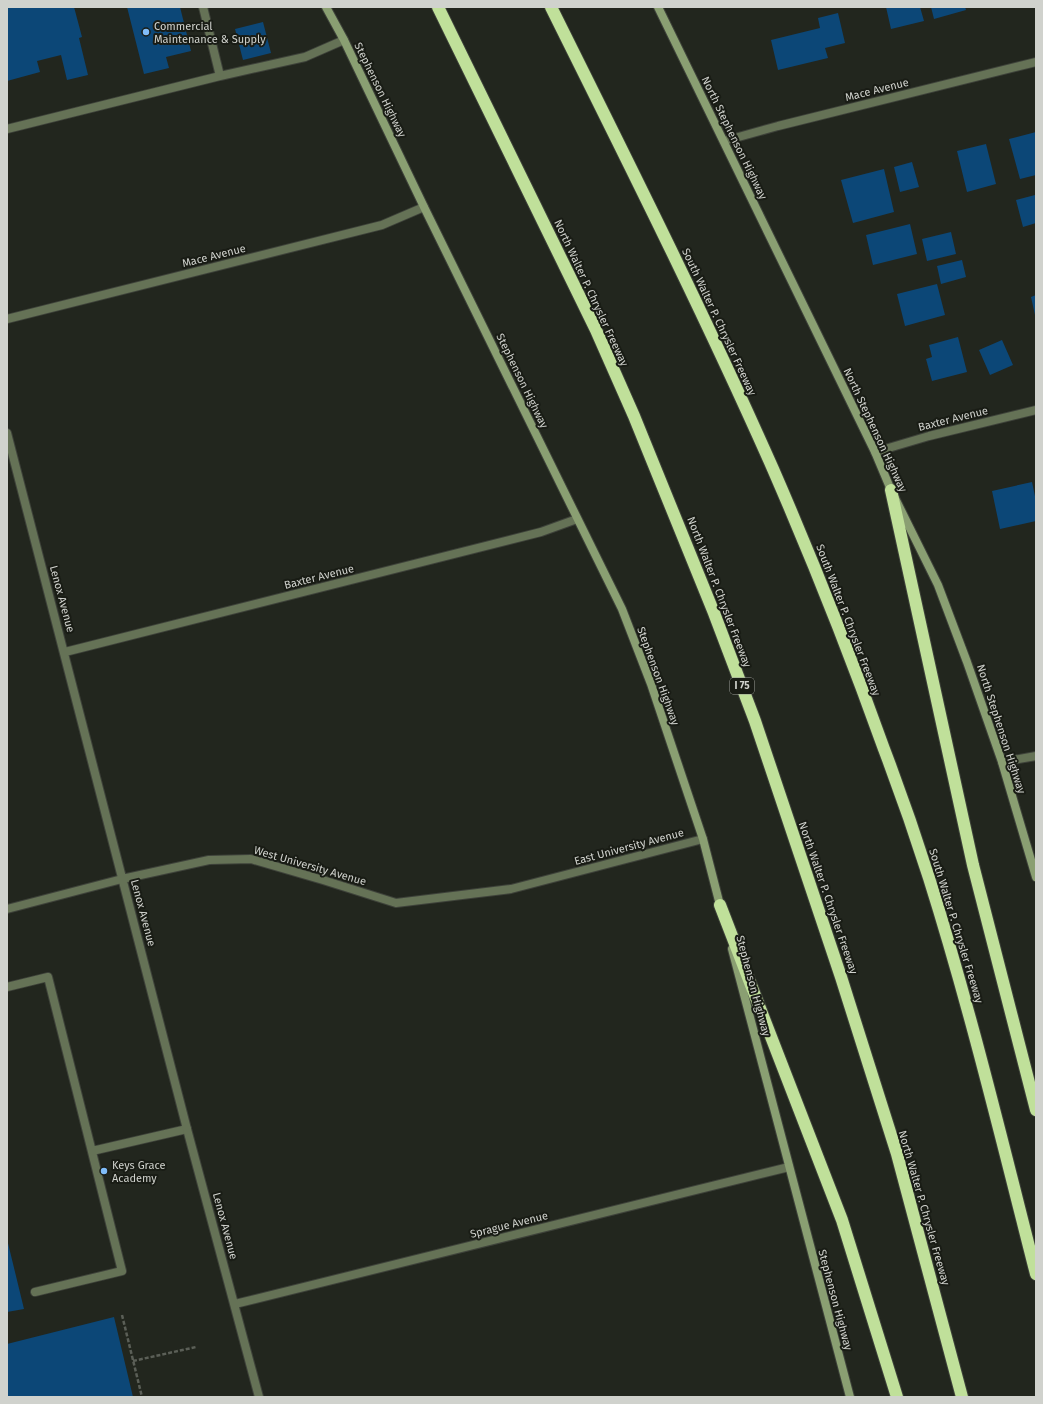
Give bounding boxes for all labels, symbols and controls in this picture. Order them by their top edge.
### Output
place label: Commercial Maintenance & Supply [154,20,266,46]
marker: Commercial Maintenance & Supply [141,27,151,37]
street label: Stephenson Highway [351,40,409,140]
street label: North Stephenson Highway [698,74,770,202]
street label: Mace Avenue [844,76,910,104]
street label: North Walter P. Chrysler Freeway [551,218,631,369]
street label: Mace Avenue [181,242,247,270]
street label: South Walter P. Chrysler Freeway [679,246,759,398]
street label: Stephenson Highway [493,331,551,431]
street label: North Stephenson Highway [840,366,910,495]
street label: Baxter Avenue [917,404,989,434]
street label: North Walter P. Chrysler Freeway [684,515,754,670]
street label: South Walter P. Chrysler Freeway [813,542,883,698]
street label: Baxter Avenue [283,562,355,592]
street label: Lenox Avenue [47,564,77,634]
street label: Stephenson Highway [634,625,682,728]
street label: North Stephenson Highway [974,663,1028,796]
road number: I 75 [730,678,754,694]
street label: North Walter P. Chrysler Freeway [796,820,860,977]
street label: East University Avenue [573,826,685,868]
street label: West University Avenue [252,844,368,888]
street label: South Walter P. Chrysler Freeway [926,847,986,1005]
street label: Lenox Avenue [128,878,158,948]
street label: Stephenson Highway [733,934,773,1038]
street label: North Walter P. Chrysler Freeway [896,1129,953,1287]
place label: Keys Grace Academy [112,1159,165,1185]
marker: Keys Grace Academy [99,1166,109,1176]
street label: Lenox Avenue [210,1191,240,1261]
street label: Sprague Avenue [469,1209,549,1241]
street label: Stephenson Highway [815,1248,855,1352]

